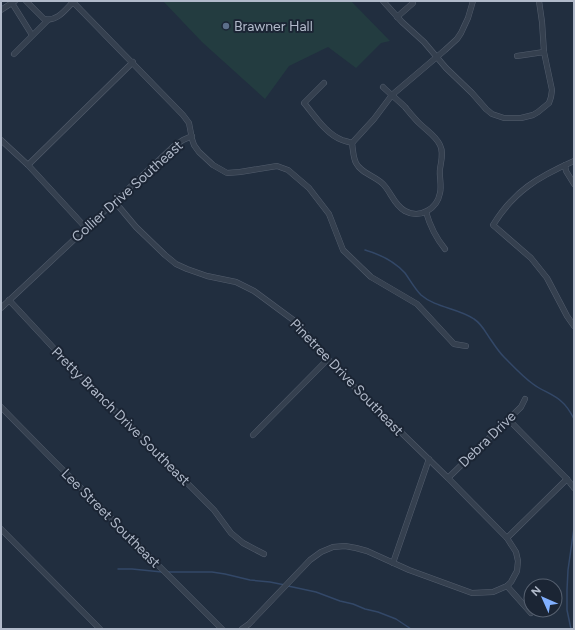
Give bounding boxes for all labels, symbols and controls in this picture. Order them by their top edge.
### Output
place label: Brawner Hall [234,18,313,35]
marker: Brawner Hall [221,21,231,31]
street label: Collier Drive Southeast [68,137,186,246]
street label: Pinetree Drive Southeast [286,315,407,439]
street label: Pretty Branch Drive Southeast [48,344,193,489]
street label: Debra Drive [455,408,520,471]
street label: Lee Street Southeast [58,465,164,571]
north arrow [523,578,563,618]
text: N [529,584,544,599]

